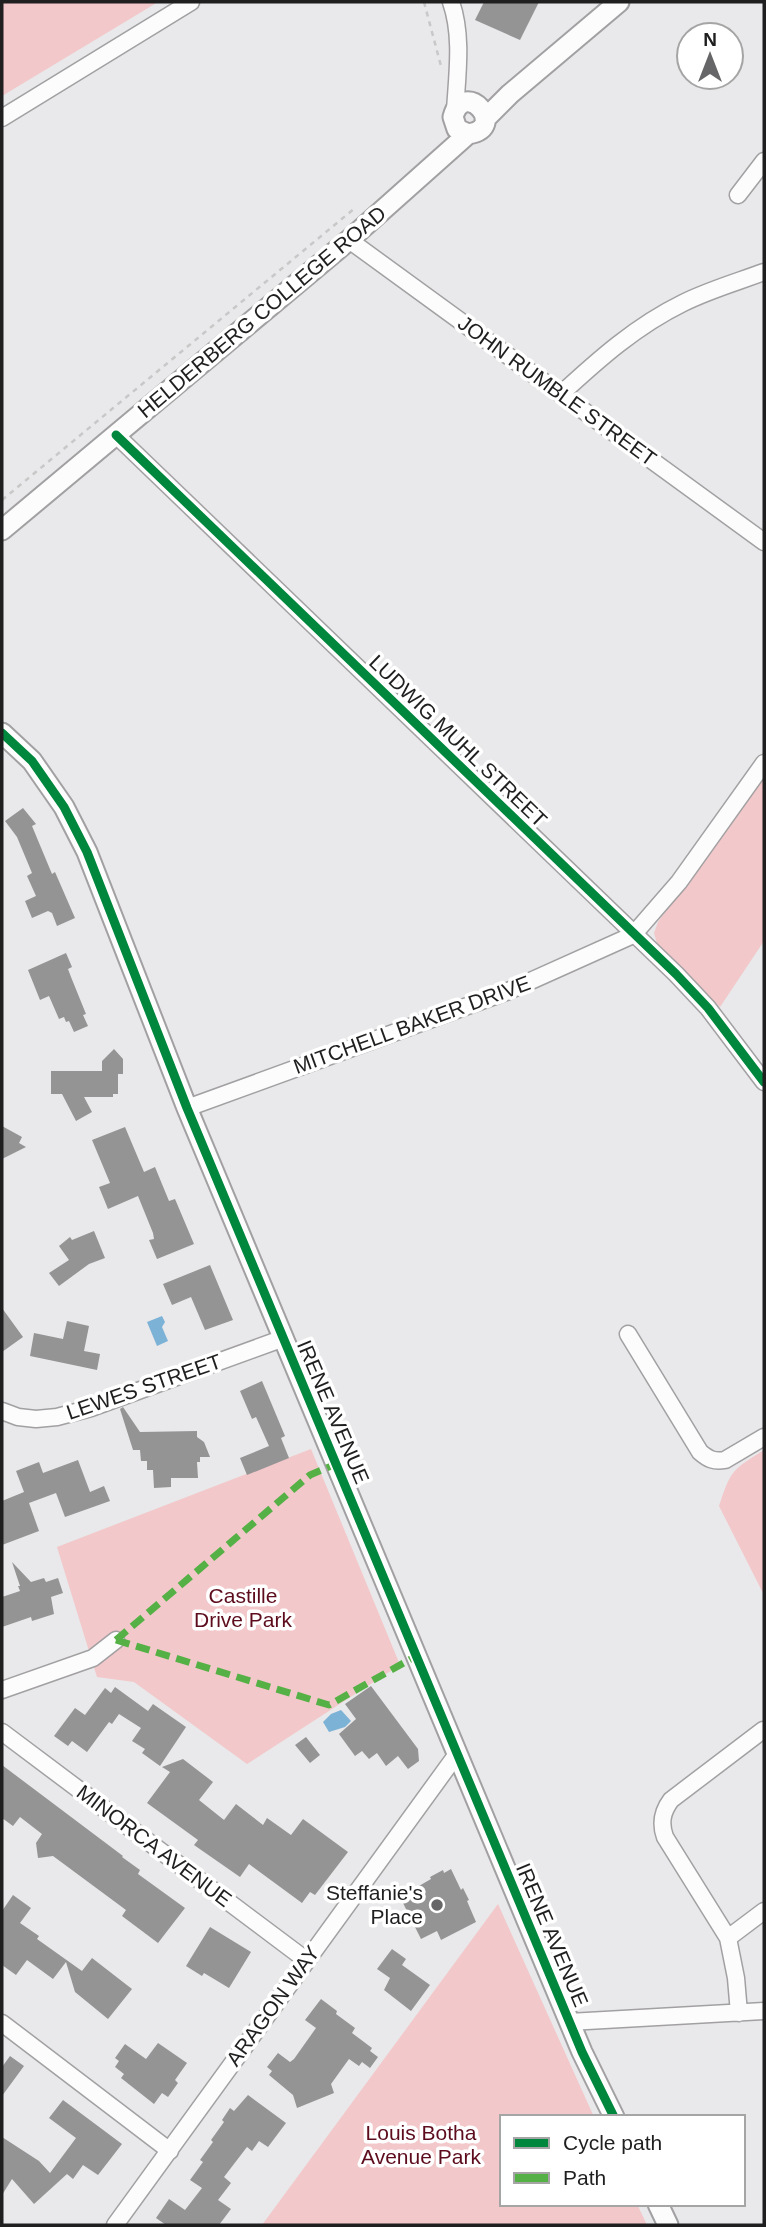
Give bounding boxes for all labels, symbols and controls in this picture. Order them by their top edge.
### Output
north arrow [675,21,745,91]
text: N [703,29,717,50]
street label: HELDERBERG COLLEGE ROAD [133,201,390,422]
street label: JOHN RUMBLE STREET [454,311,661,470]
street label: LUDWIG MUHL STREET [365,650,552,831]
street label: MITCHELL BAKER DRIVE [290,971,533,1078]
street label: IRENE AVENUE [293,1337,374,1487]
street label: LEWES STREET [63,1349,224,1424]
park label: Castille Drive Park [194,1584,293,1631]
street label: MINORCA AVENUE [73,1780,236,1911]
street label: IRENE AVENUE [512,1860,593,2010]
place label: Steffanie's Place [326,1881,423,1928]
marker: Steffanie's Place [429,1897,445,1913]
street label: ARAGON WAY [221,1941,324,2070]
legend [500,2115,745,2206]
park label: Louis Botha Avenue Park [361,2121,481,2168]
text: Cycle path [563,2131,662,2154]
text: Path [563,2166,606,2189]

